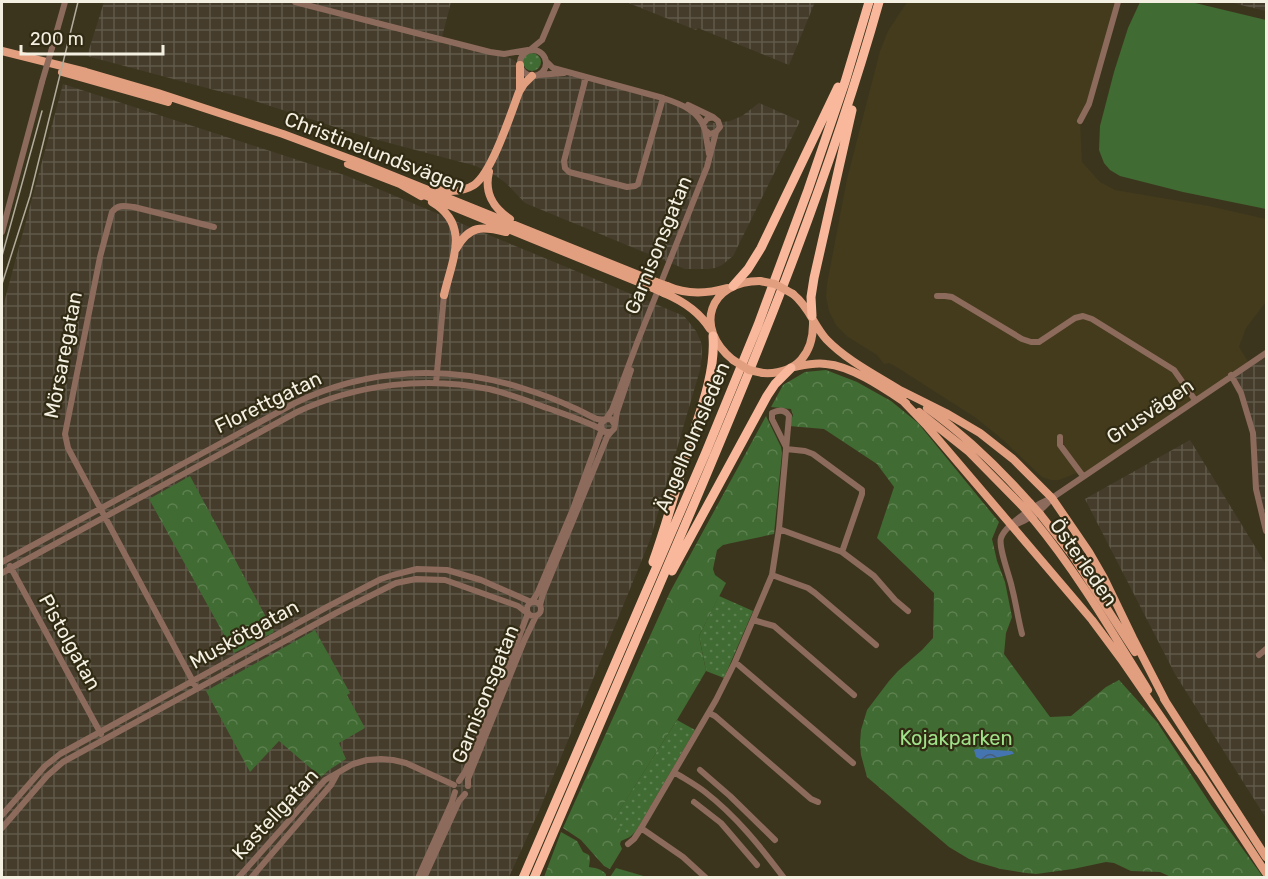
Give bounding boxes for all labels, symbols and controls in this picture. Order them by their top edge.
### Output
scale bar [21,18,164,56]
text: 200 m [30,28,84,50]
street label: Christinelundsvägen [281,106,469,198]
street label: Garnisonsgatan [619,172,697,318]
street label: Mörsaregatan [39,290,87,420]
street label: Ängelholmsleden [649,358,735,516]
street label: Florettgatan [211,366,325,438]
street label: Grusvägen [1102,373,1198,449]
street label: Österleden [1045,513,1123,611]
street label: Pistolgatan [34,590,106,694]
street label: Muskötgatan [185,594,303,674]
street label: Garnisonsgatan [446,621,524,767]
park label: Kojakparken [899,726,1013,750]
street label: Kastellgatan [227,764,323,864]

